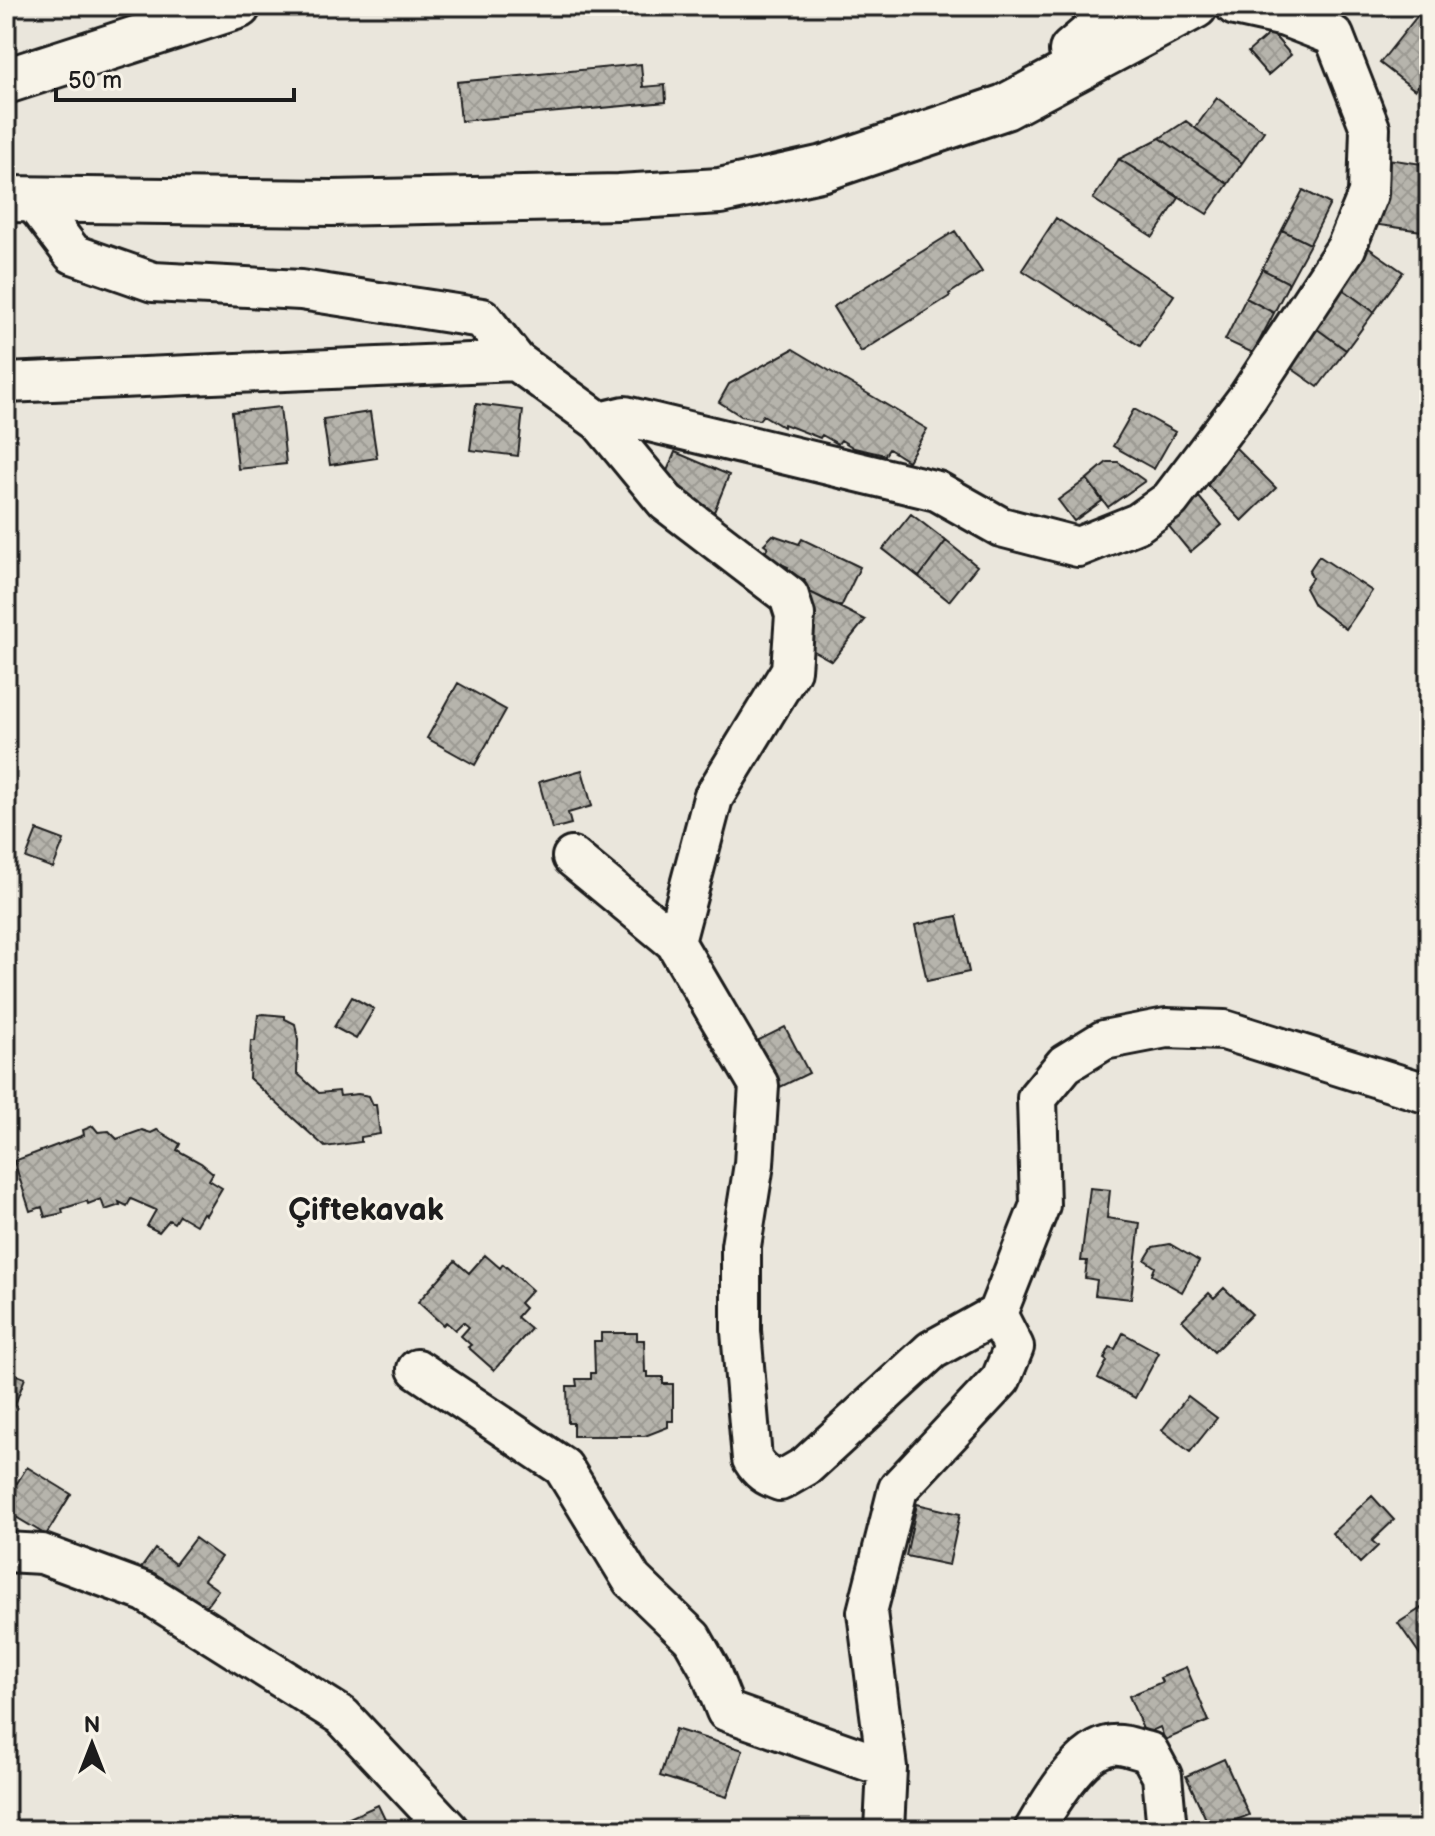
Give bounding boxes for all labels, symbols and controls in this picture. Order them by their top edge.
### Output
scale bar [56,52,294,102]
text: 50 m [68,66,122,95]
district label: Çiftekavak [288,1191,444,1230]
north arrow [52,1704,132,1784]
text: N [84,1712,100,1739]

